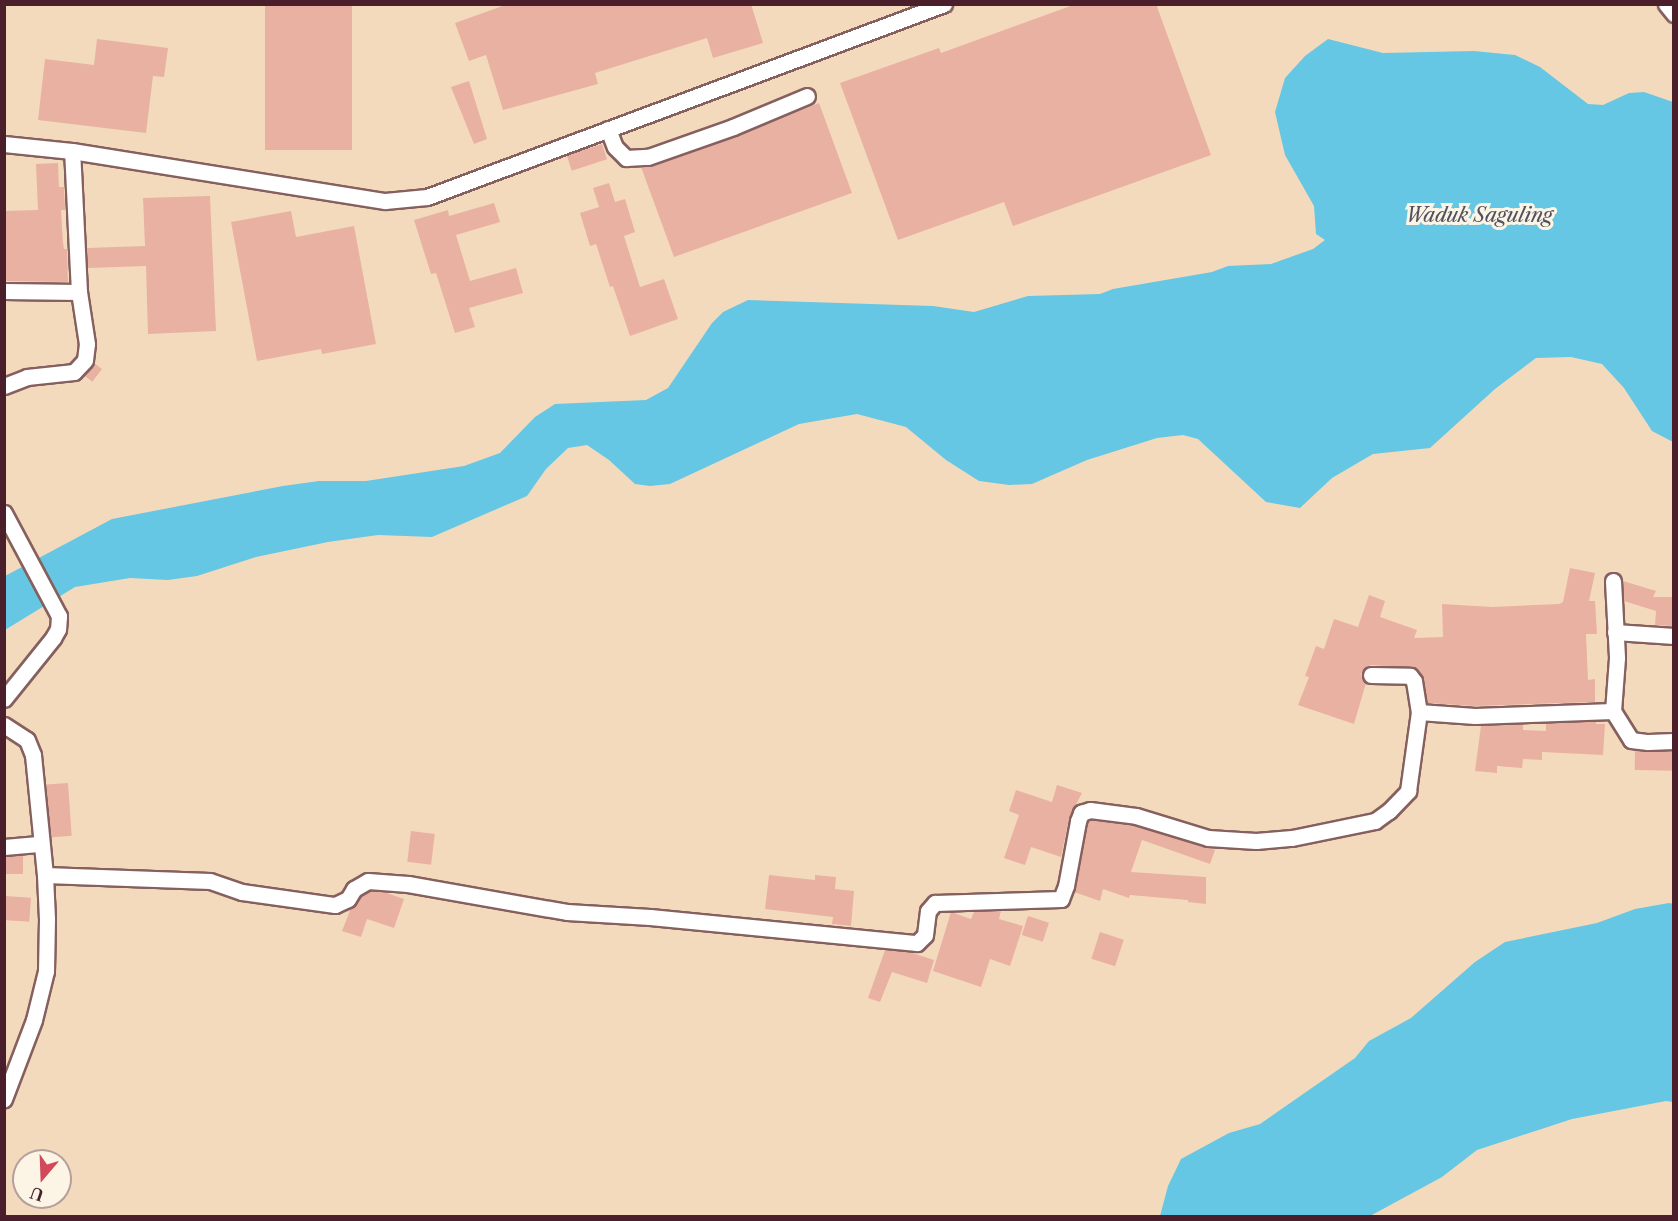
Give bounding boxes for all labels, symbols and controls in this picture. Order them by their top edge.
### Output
water label: Waduk Saguling [1405,203,1553,227]
north arrow [12,1149,72,1209]
text: U [27,1183,46,1206]

